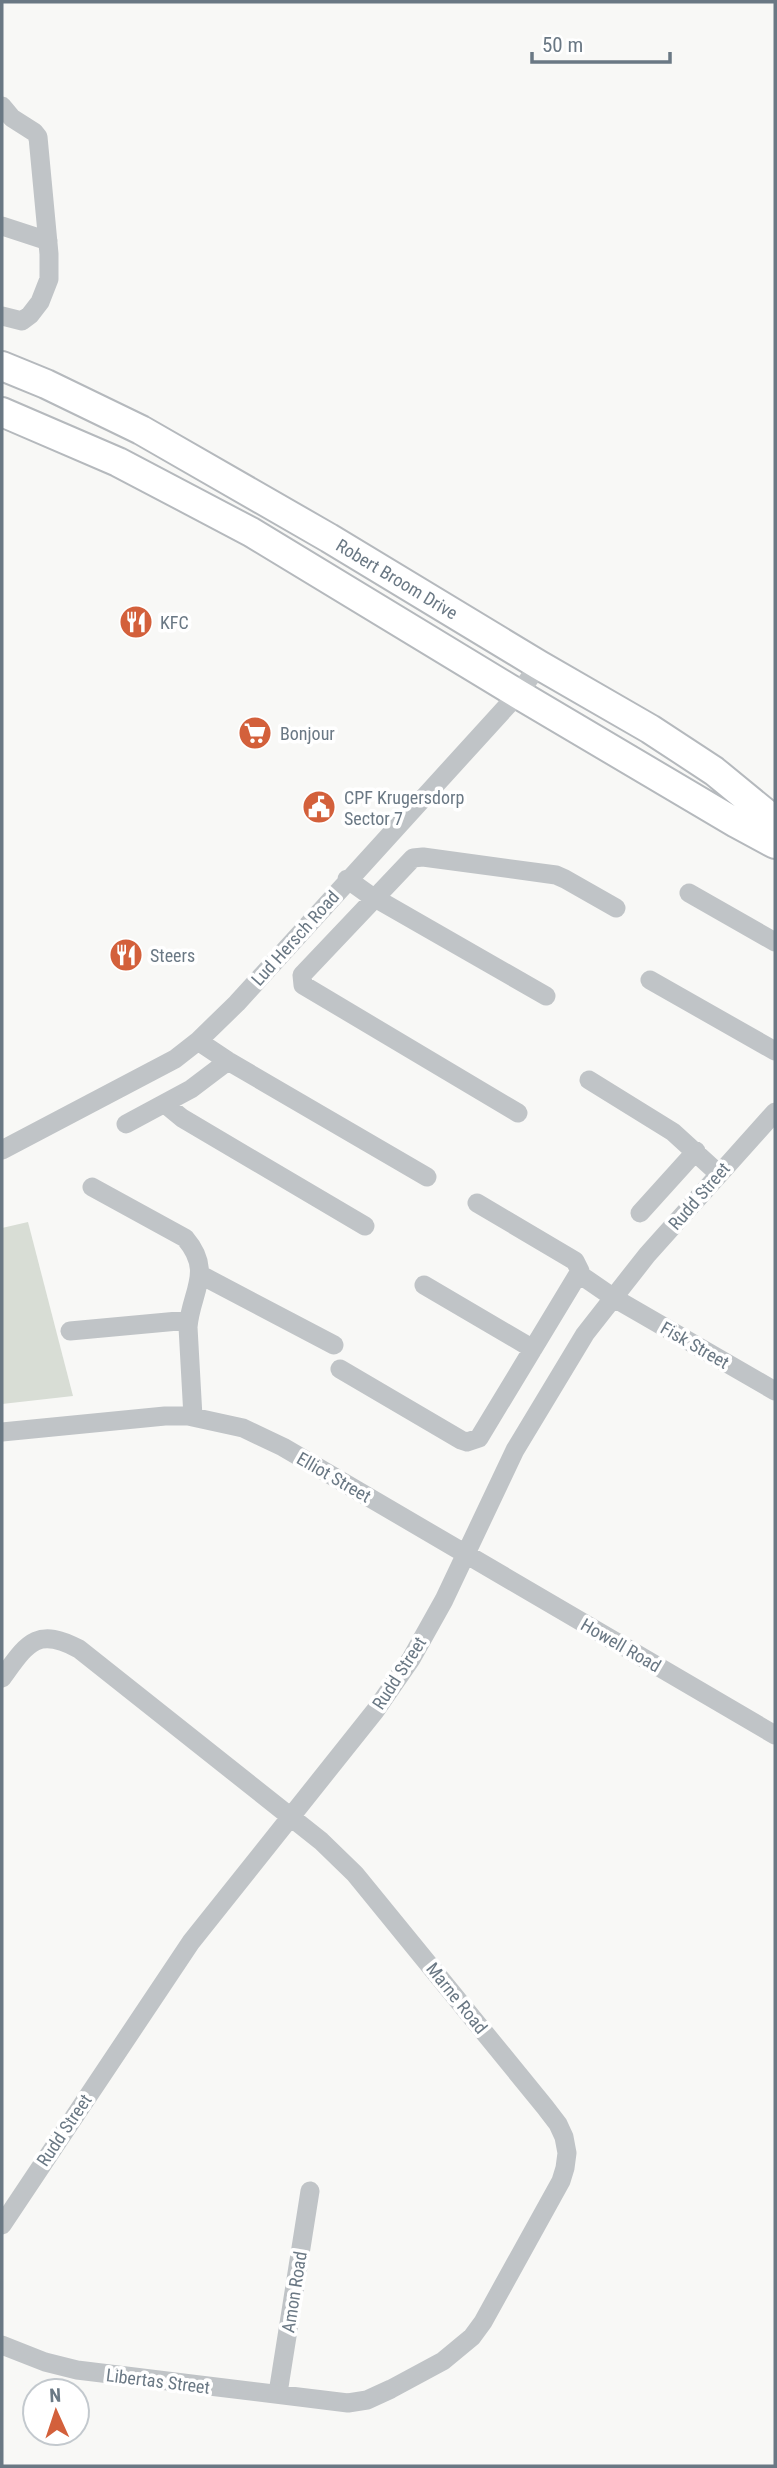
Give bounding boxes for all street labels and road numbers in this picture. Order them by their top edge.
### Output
street label: Robert Broom Drive [332,534,462,624]
street label: Lud Hersch Road [247,886,343,990]
street label: Rudd Street [664,1158,734,1234]
street label: Fisk Street [657,1317,733,1373]
street label: Elliot Street [293,1447,375,1507]
street label: Howell Road [577,1614,665,1676]
street label: Rudd Street [368,1633,430,1713]
street label: Marne Road [422,1958,492,2038]
street label: Rudd Street [32,2090,96,2170]
street label: Amon Road [277,2250,311,2334]
street label: Libertas Street [105,2364,211,2398]

